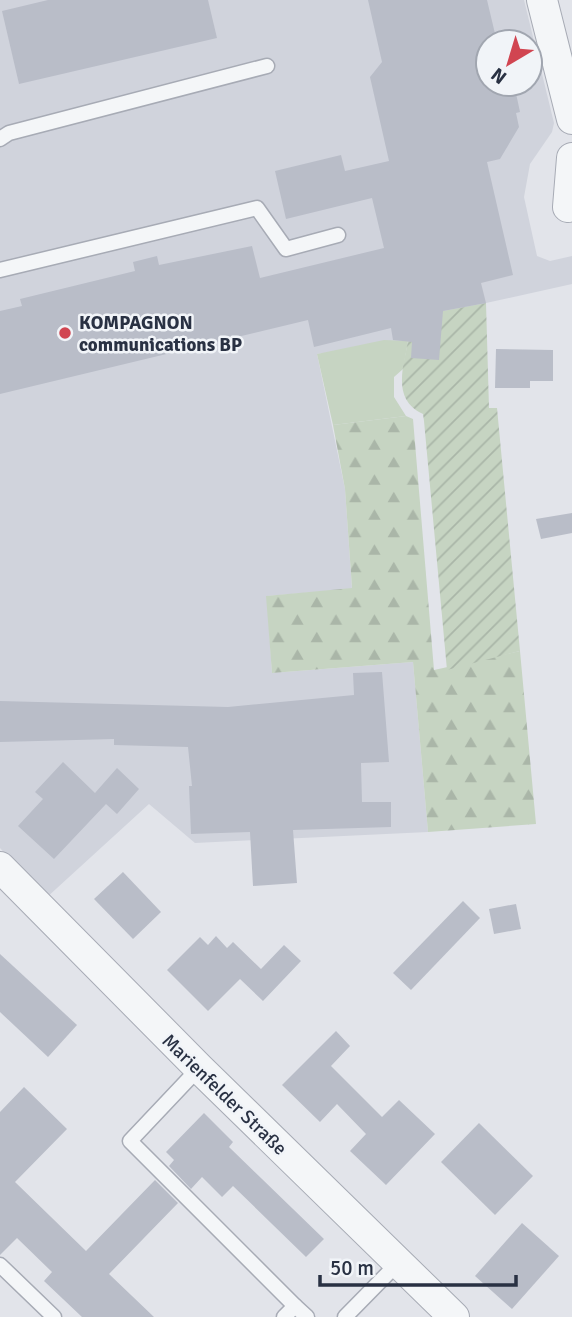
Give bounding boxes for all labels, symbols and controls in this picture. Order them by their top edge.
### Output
north arrow [474,28,544,98]
text: N [487,62,512,89]
place label: KOMPAGNON communications BP [79,311,242,357]
marker: KOMPAGNON communications BP [57,325,73,341]
street label: Marienfelder Straße [157,1029,292,1160]
scale bar [320,1244,516,1288]
text: 50 m [330,1255,374,1281]

